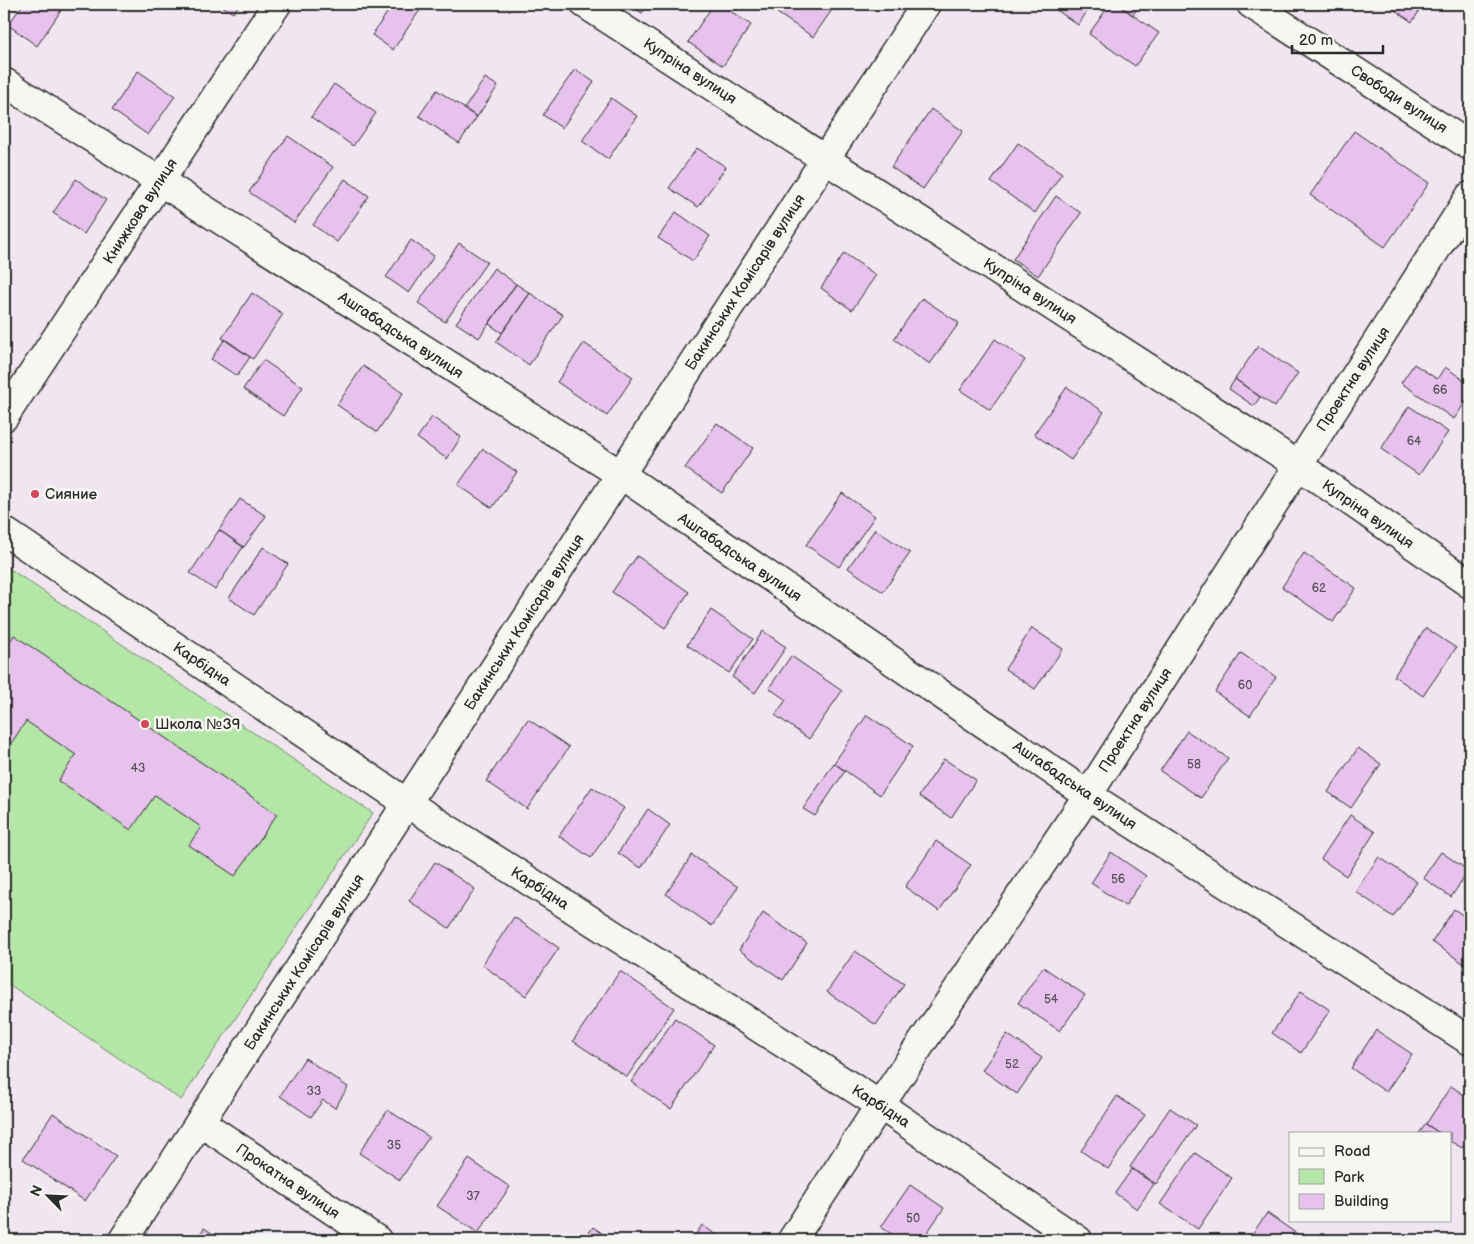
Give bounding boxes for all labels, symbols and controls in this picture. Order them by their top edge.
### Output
scale bar [1292,22,1383,54]
text: 20 m [1299,31,1333,50]
street label: Купріна вулиця [639,34,740,109]
street label: Свободи вулиця [1347,61,1451,138]
street label: Книжкова вулиця [99,155,182,268]
street label: Бакинських Комісарів вулиця [681,191,810,374]
street label: Купріна вулиця [979,254,1080,329]
street label: Ашгабадська вулиця [334,287,467,383]
street label: Проектна вулиця [1312,323,1394,435]
house number: 66 [1433,383,1447,398]
house number: 64 [1407,434,1422,449]
street label: Купріна вулиця [1318,476,1417,553]
place label: Сияние [45,485,97,504]
marker: Сияние [29,488,41,500]
street label: Ашгабадська вулиця [673,508,805,606]
street label: Бакинських Комісарів вулиця [460,531,589,714]
house number: 62 [1312,581,1326,596]
street label: Карбідна [169,638,234,691]
street label: Проектна вулиця [1094,664,1176,776]
house number: 60 [1238,678,1252,693]
place label: Школа №39 [155,715,240,734]
marker: Школа №39 [139,718,151,730]
street label: Ашгабадська вулиця [1008,736,1140,834]
house number: 58 [1187,757,1201,772]
house number: 43 [131,761,145,776]
street label: Карбідна [507,863,572,914]
street label: Бакинських Комісарів вулиця [240,871,369,1054]
house number: 56 [1111,872,1125,887]
house number: 54 [1044,992,1059,1007]
house number: 52 [1005,1057,1019,1072]
street label: Карбідна [848,1081,913,1132]
house number: 33 [307,1084,321,1099]
legend [1289,1132,1452,1222]
house number: 35 [387,1138,401,1153]
street label: Прокатна вулиця [232,1140,343,1223]
text: Road [1334,1142,1370,1161]
text: Park [1334,1168,1365,1187]
north arrow [22,1172,72,1222]
text: N [27,1183,46,1199]
house number: 37 [466,1189,480,1204]
text: Building [1334,1192,1389,1211]
house number: 50 [906,1211,920,1226]

